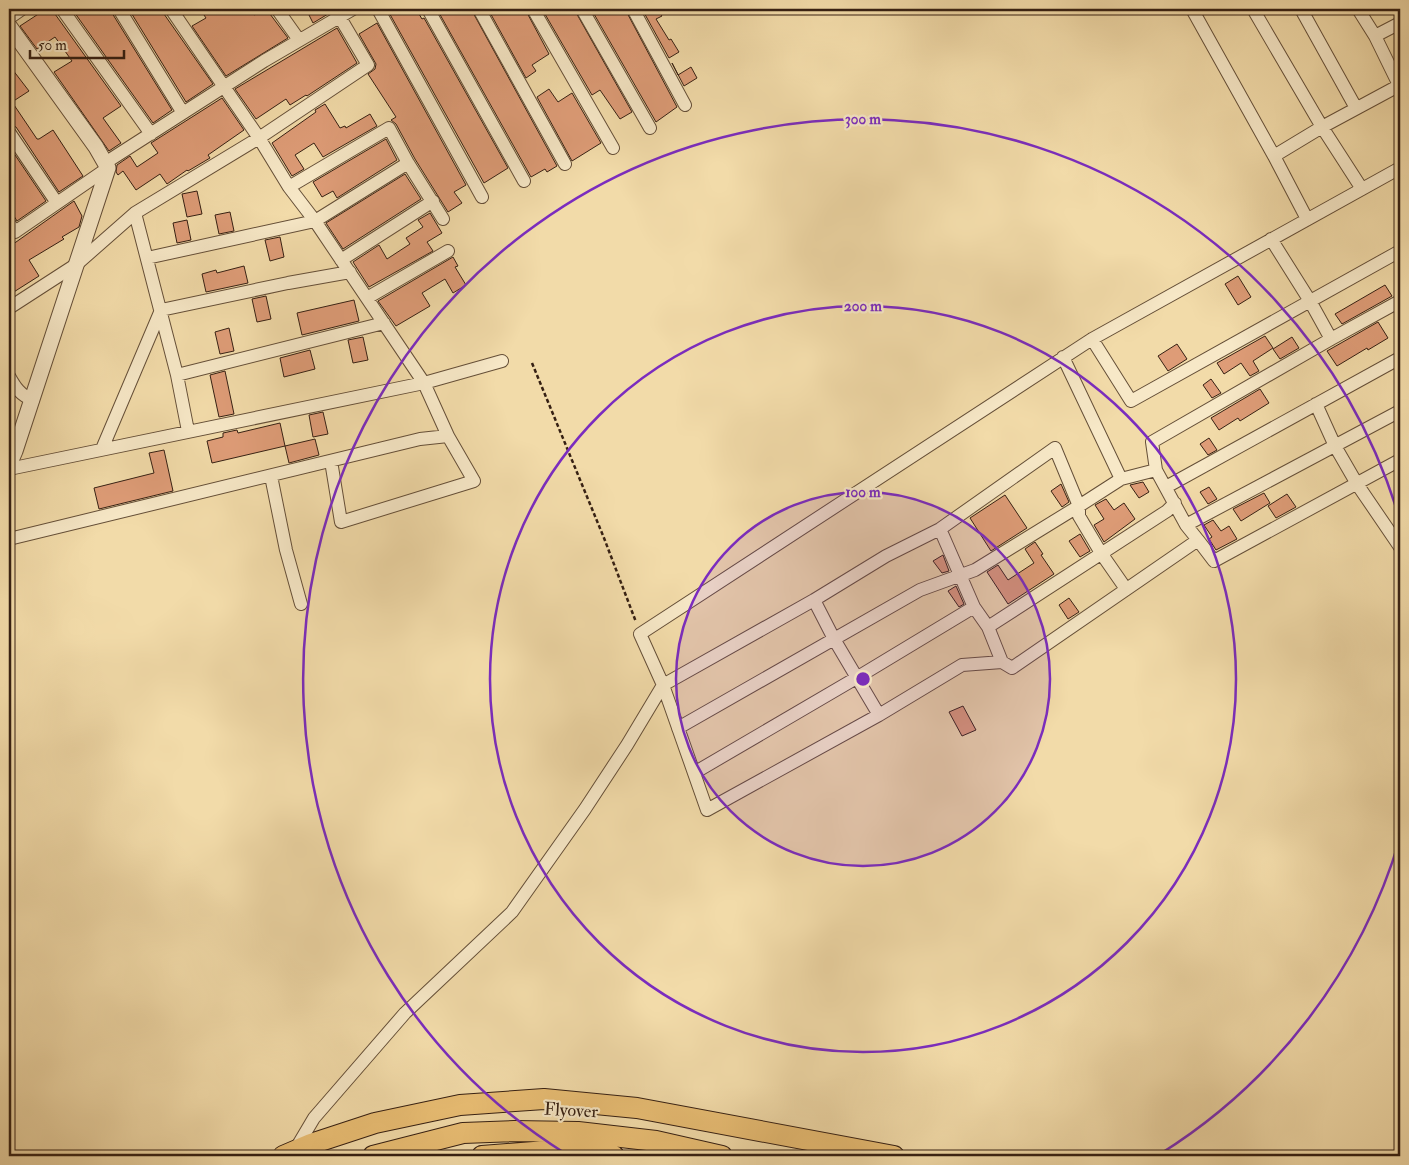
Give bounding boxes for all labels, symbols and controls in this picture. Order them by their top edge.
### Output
scale bar [30,28,124,60]
text: 50 m [38,36,67,55]
text: 300 m [845,110,881,129]
text: 200 m [844,297,882,316]
text: 100 m [845,483,881,502]
centre of rings [854,670,872,688]
street label: Flyover [543,1098,599,1123]

